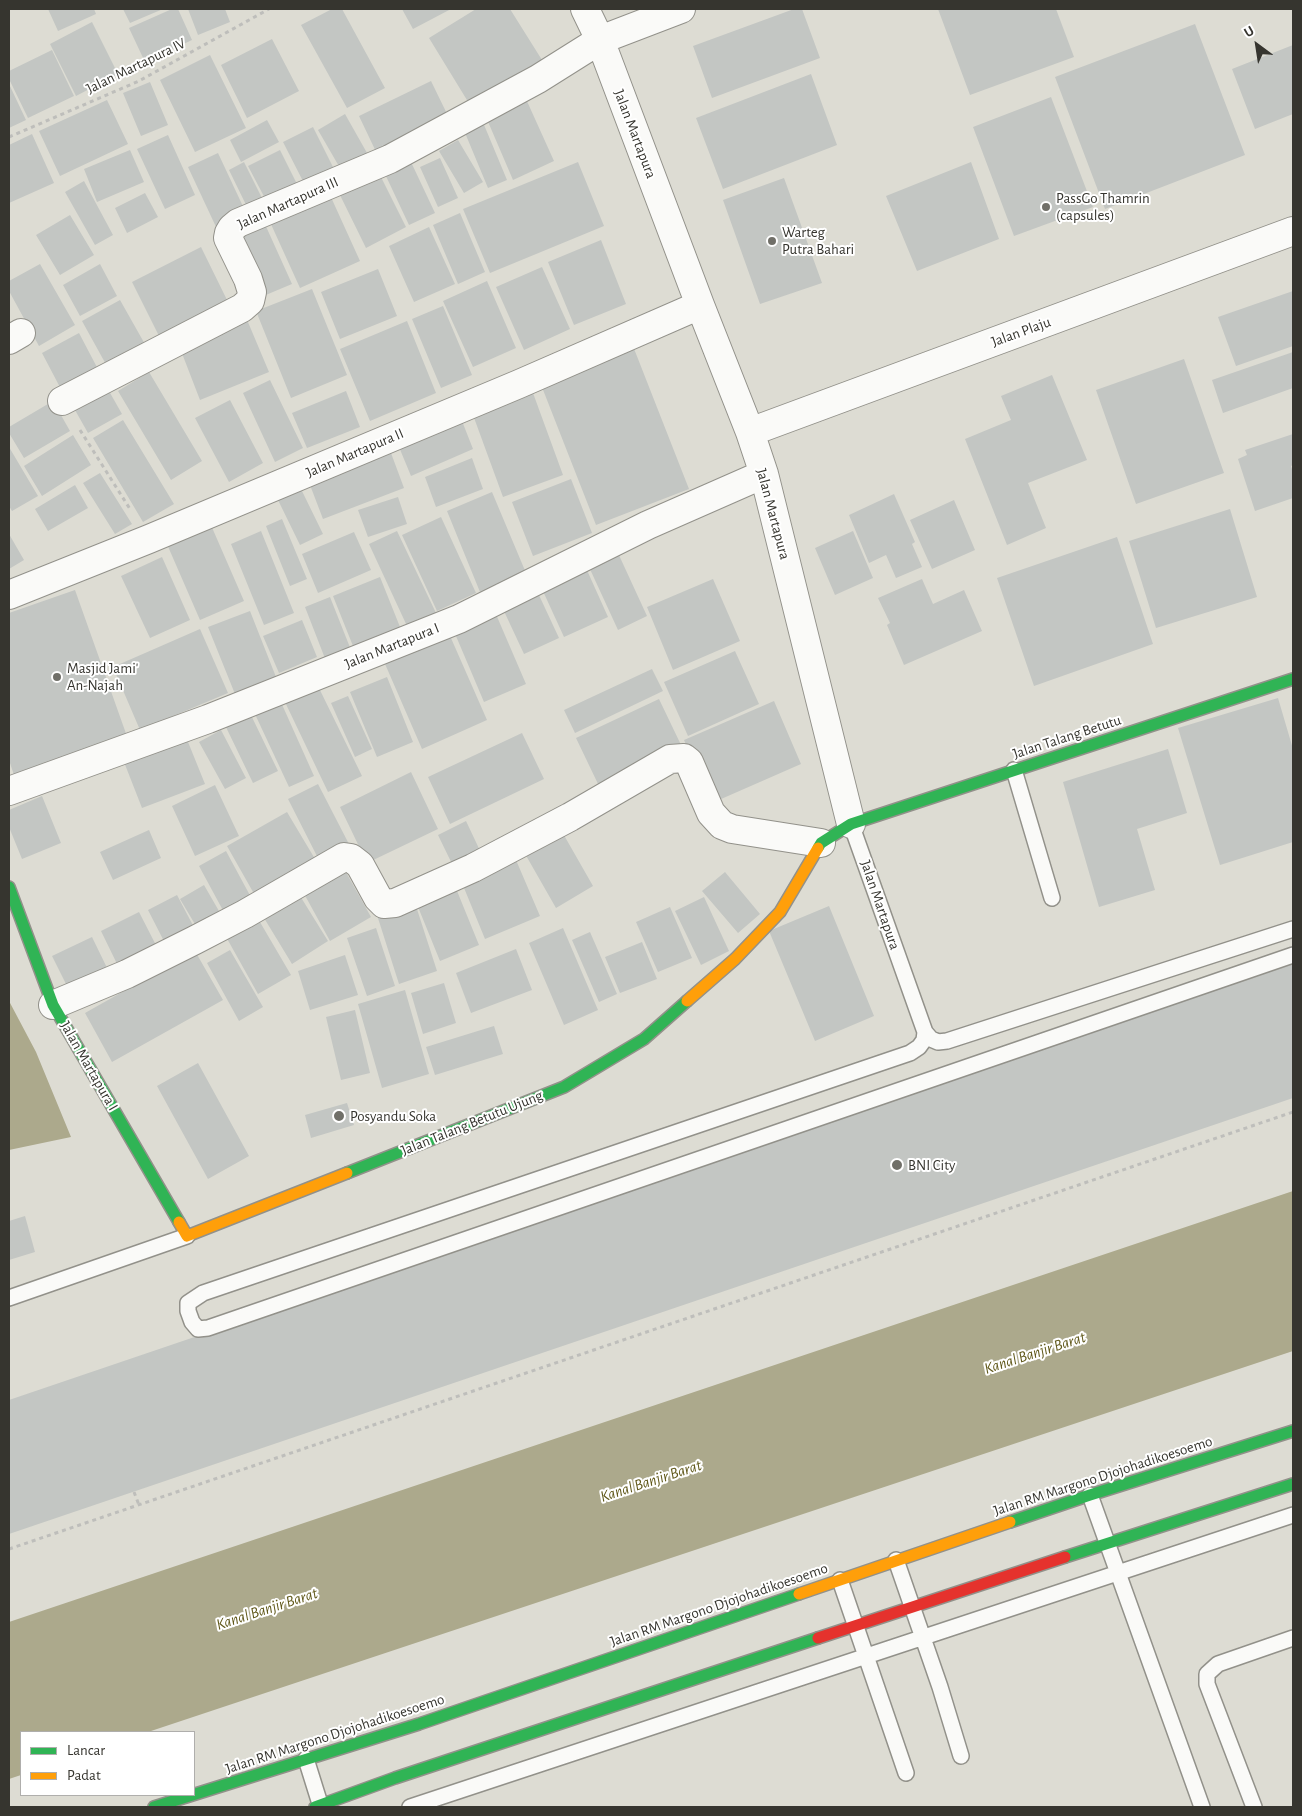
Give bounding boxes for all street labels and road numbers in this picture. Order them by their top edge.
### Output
street label: Jalan Martapura IV [83,34,189,98]
street label: Jalan Martapura [610,87,660,181]
street label: Jalan Martapura III [235,173,341,233]
street label: Jalan Plaju [989,313,1053,351]
street label: Jalan Martapura II [303,424,407,482]
street label: Jalan Martapura [752,466,794,562]
street label: Jalan Martapura I [342,619,442,673]
street label: Jalan Talang Betutu [1011,711,1123,763]
street label: Jalan Martapura [856,858,904,952]
street label: Jalan Martapura I [56,1018,122,1114]
street label: Jalan Talang Betutu Ujung [398,1086,546,1160]
street label: Jalan RM Margono Djojohadikoesoemo [991,1432,1215,1520]
street label: Jalan RM Margono Djojohadikoesoemo [608,1559,830,1651]
street label: Jalan RM Margono Djojohadikoesoemo [223,1690,447,1778]

